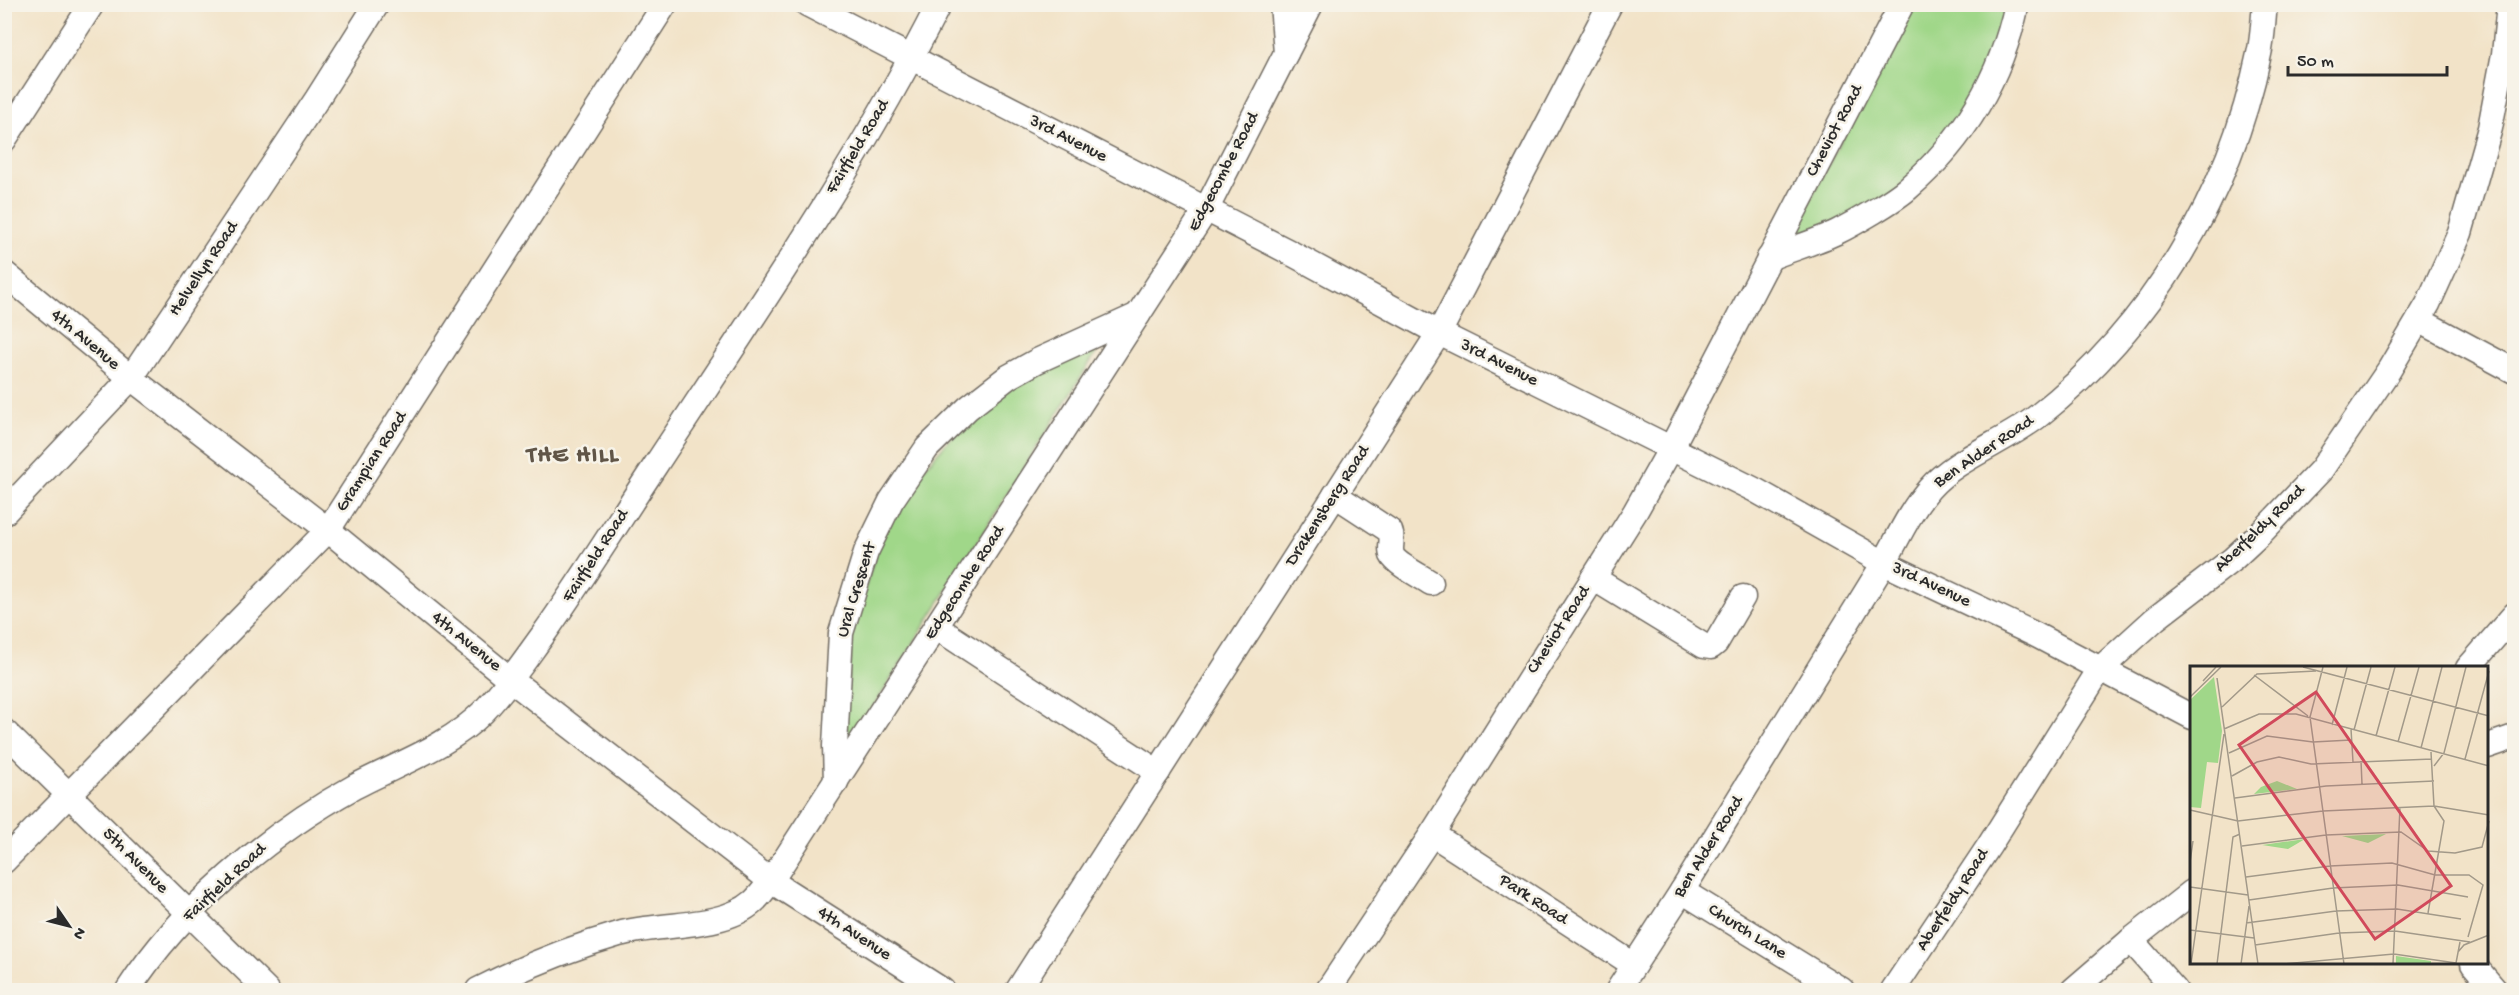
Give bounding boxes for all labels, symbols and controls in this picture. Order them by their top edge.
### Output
scale bar [2288,39,2447,77]
text: 50 m [2297,52,2334,73]
street label: Cheviot Road [1802,80,1869,180]
street label: Fairfield Road [821,95,895,199]
street label: Edgecombe Road [1184,108,1265,235]
street label: 3rd Avenue [1025,110,1111,168]
street label: Helvellyn Road [165,216,244,320]
street label: 4th Avenue [46,305,124,375]
street label: 3rd Avenue [1456,334,1542,392]
street label: Grampian Road [332,407,413,516]
street label: Ben Alder Road [1929,410,2039,494]
street label: Drakensberg Road [1281,441,1376,571]
district label: THE HILL [525,442,620,471]
street label: Aberfeldy Road [2210,480,2311,577]
street label: Fairfield Road [558,504,635,607]
street label: Edgecombe Road [920,521,1011,644]
street label: Ural Crescent [833,538,882,640]
street label: 3rd Avenue [1887,557,1974,613]
street label: Cheviot Road [1523,581,1596,678]
street label: 4th Avenue [427,607,506,677]
inset map [2190,666,2489,965]
street label: Ben Alder Road [1669,791,1749,902]
street label: 5th Avenue [98,824,173,899]
street label: Fairfield Road [178,838,272,928]
street label: Aberfeldy Road [1912,844,1995,955]
street label: Park Road [1494,869,1573,931]
north arrow [39,896,99,956]
street label: Church Lane [1704,900,1791,965]
street label: 4th Avenue [813,902,896,966]
text: N [67,923,89,943]

